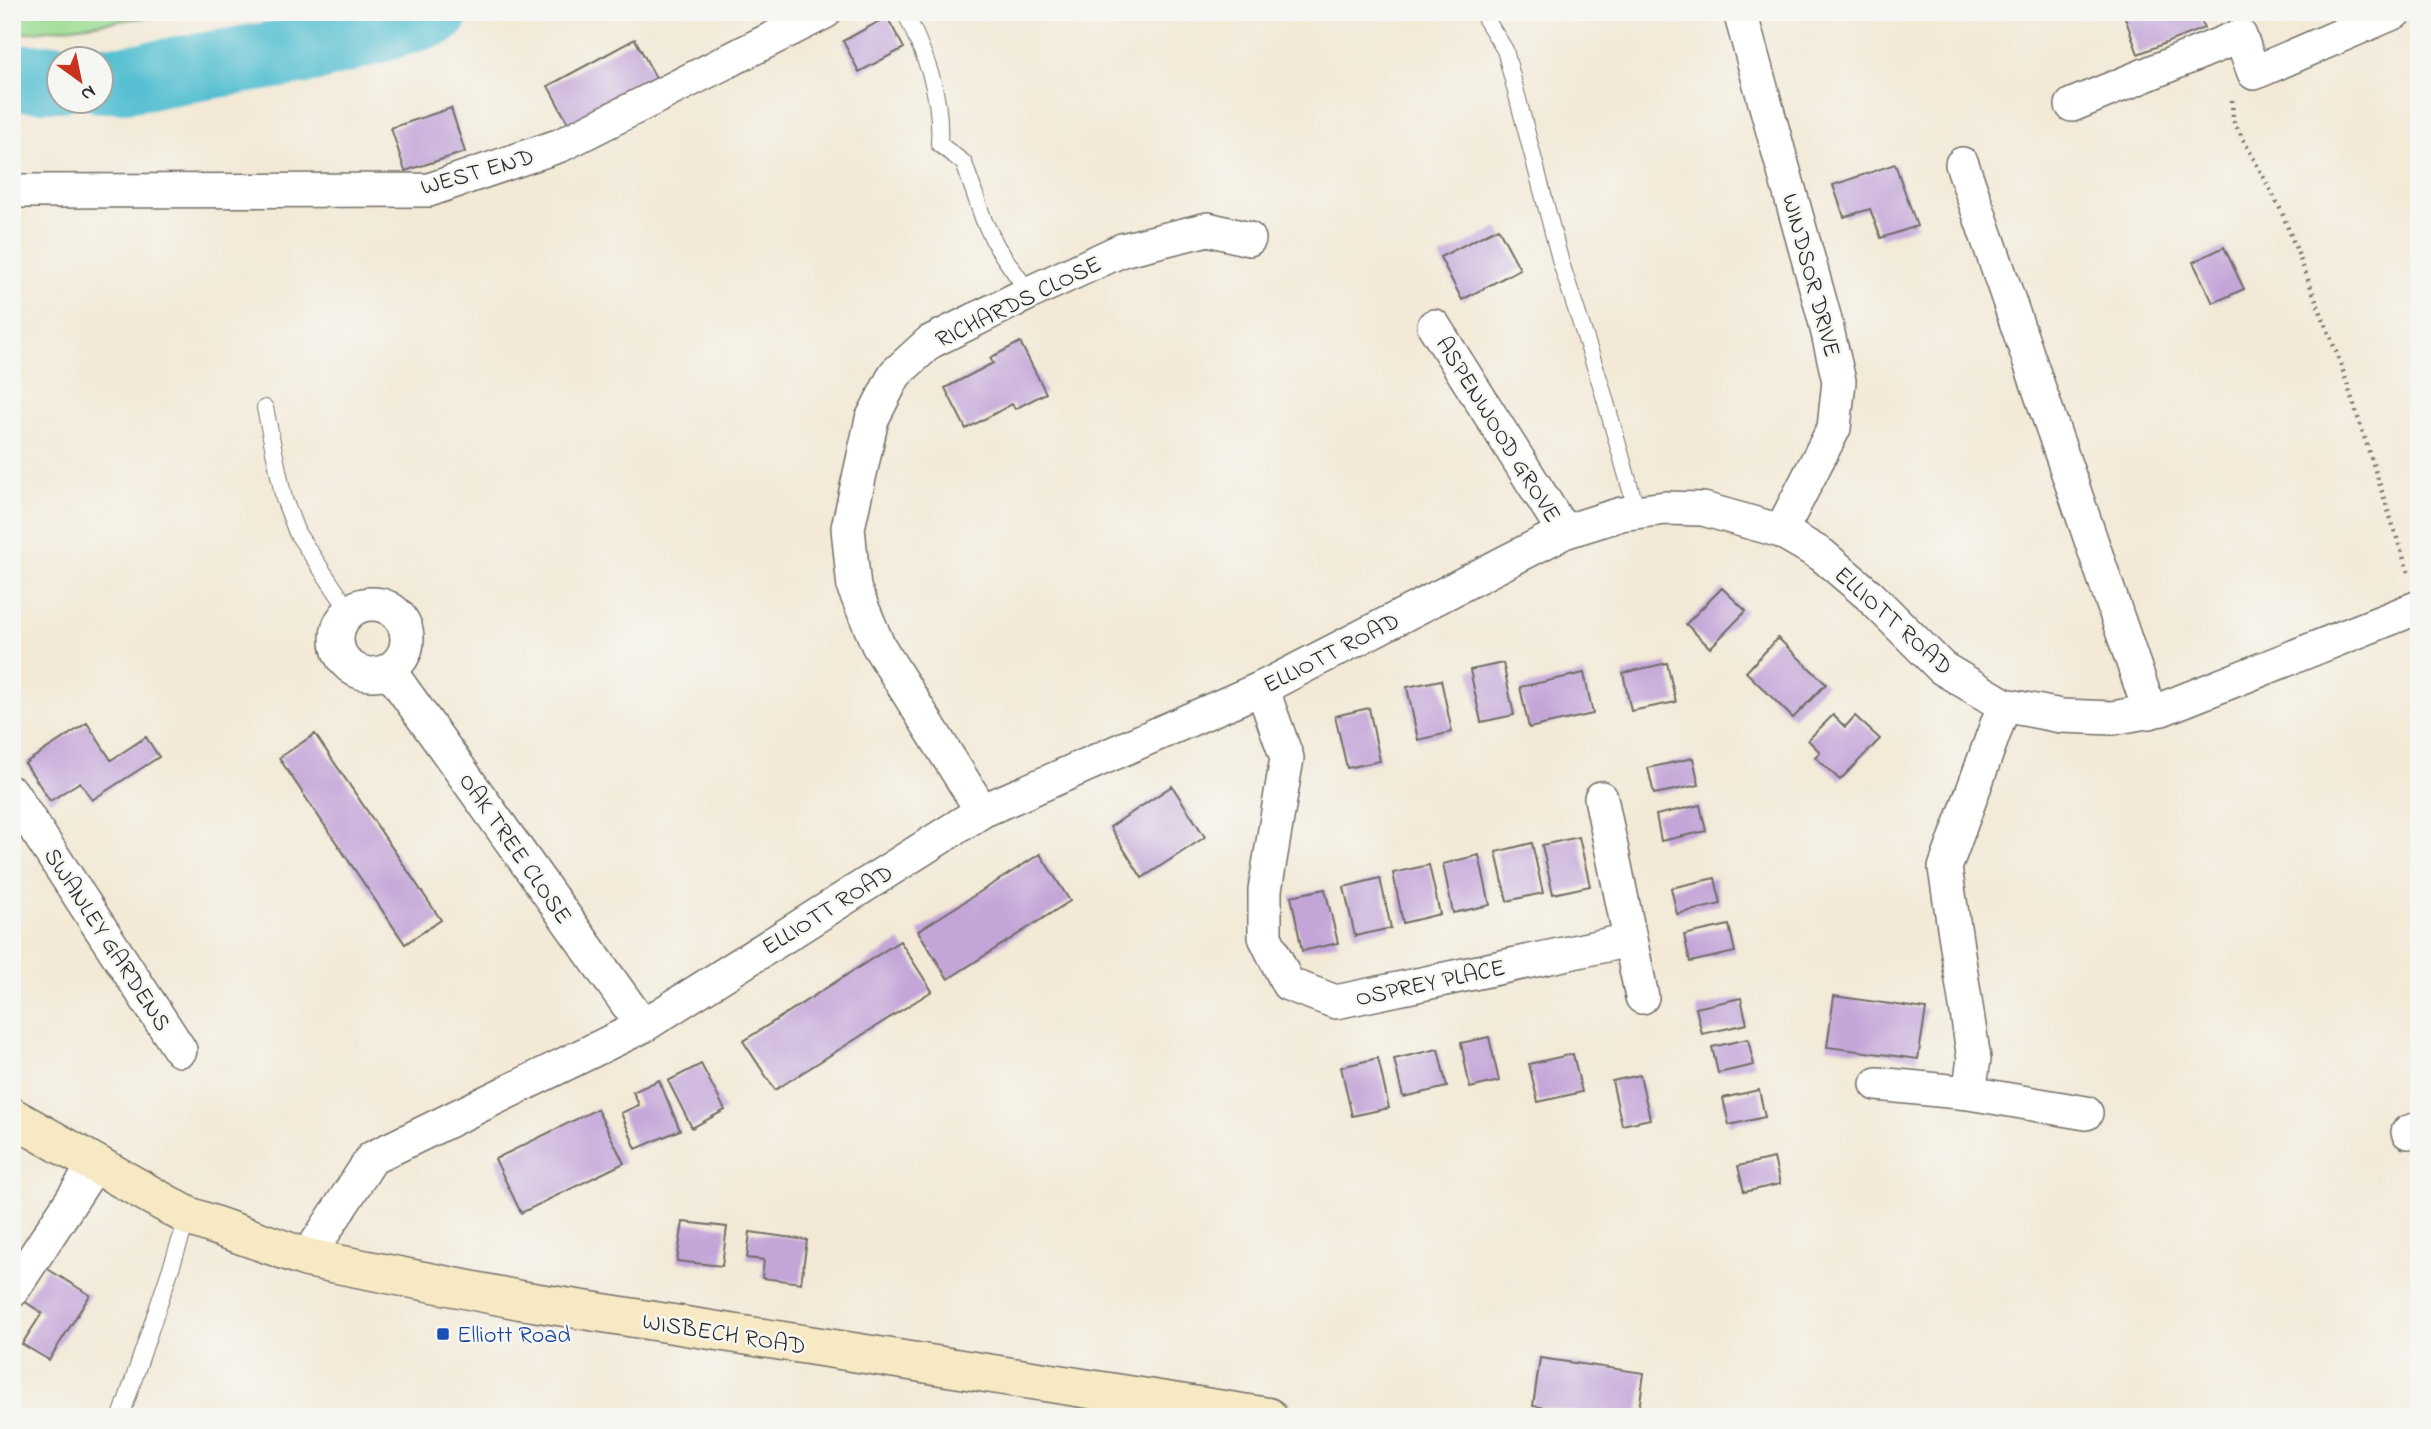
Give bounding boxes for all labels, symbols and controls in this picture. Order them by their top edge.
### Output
north arrow [46,46,116,116]
text: N [75,77,101,107]
street label: WEST END [417,141,539,206]
street label: WINDSOR DRIVE [1771,190,1848,361]
street label: RICHARDS CLOSE [930,248,1108,359]
street label: ASPENWOOD GROVE [1425,330,1568,530]
street label: ELLIOTT ROAD [1825,559,1959,685]
street label: ELLIOTT ROAD [1258,605,1406,704]
street label: OAK TREE CLOSE [449,766,579,932]
street label: SWANLEY GARDENS [33,842,178,1039]
street label: ELLIOTT ROAD [756,857,901,965]
street label: OSPREY PLACE [1352,951,1509,1017]
street label: WISBECH ROAD [639,1305,808,1366]
place label: Elliott Road [457,1319,571,1354]
marker: Elliott Road [435,1326,451,1342]

